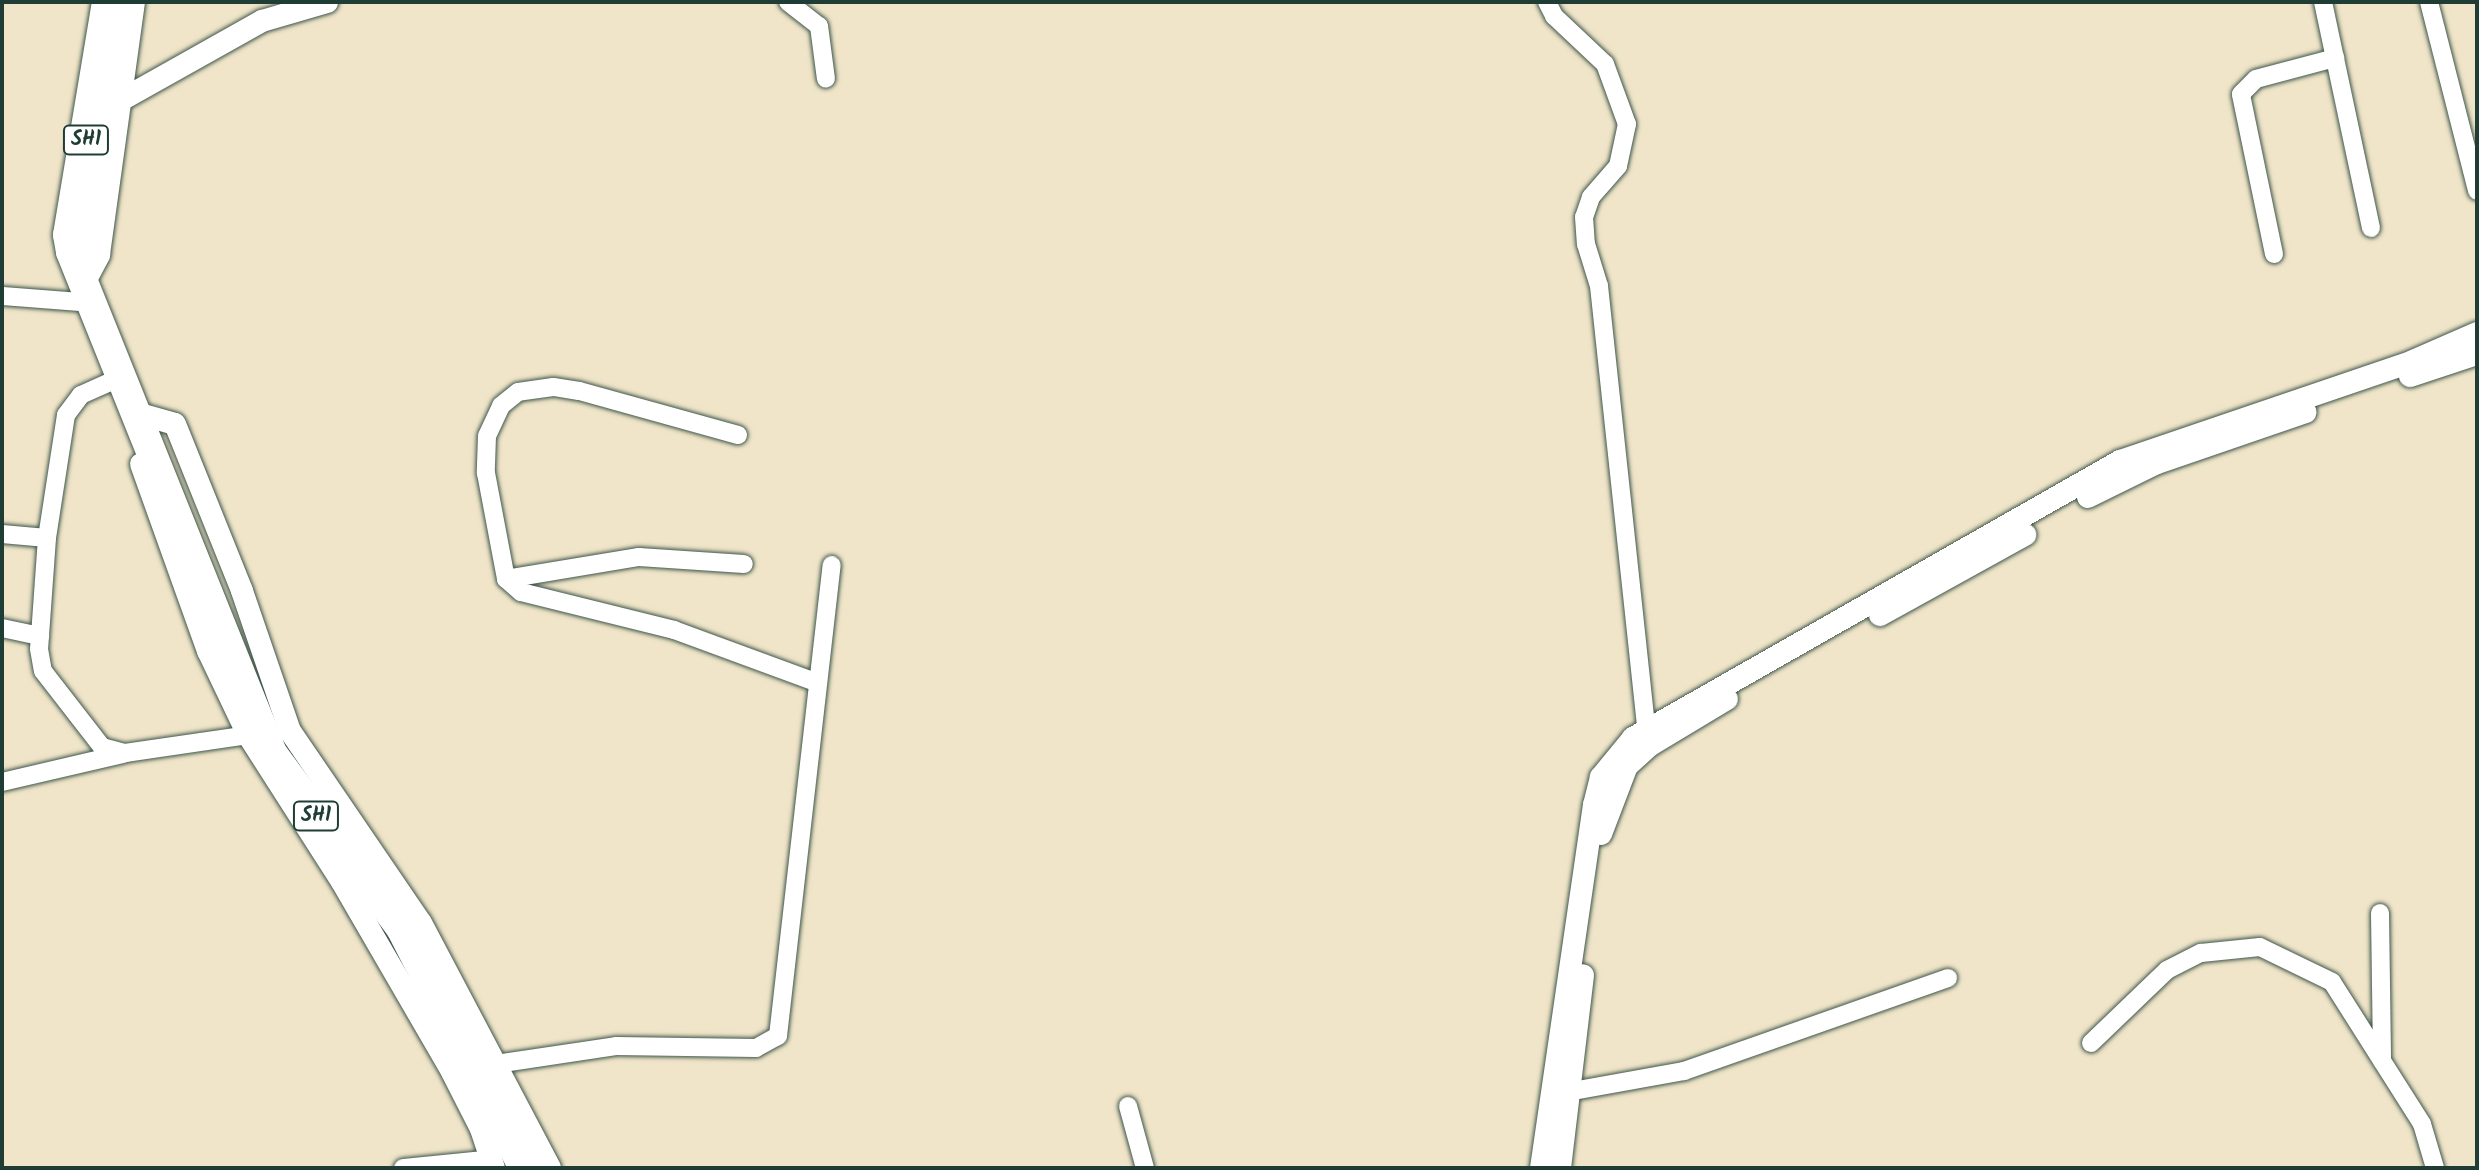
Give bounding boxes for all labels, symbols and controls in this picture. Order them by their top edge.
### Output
road number: SH1 [62,124,110,156]
road number: SH1 [292,800,340,832]

